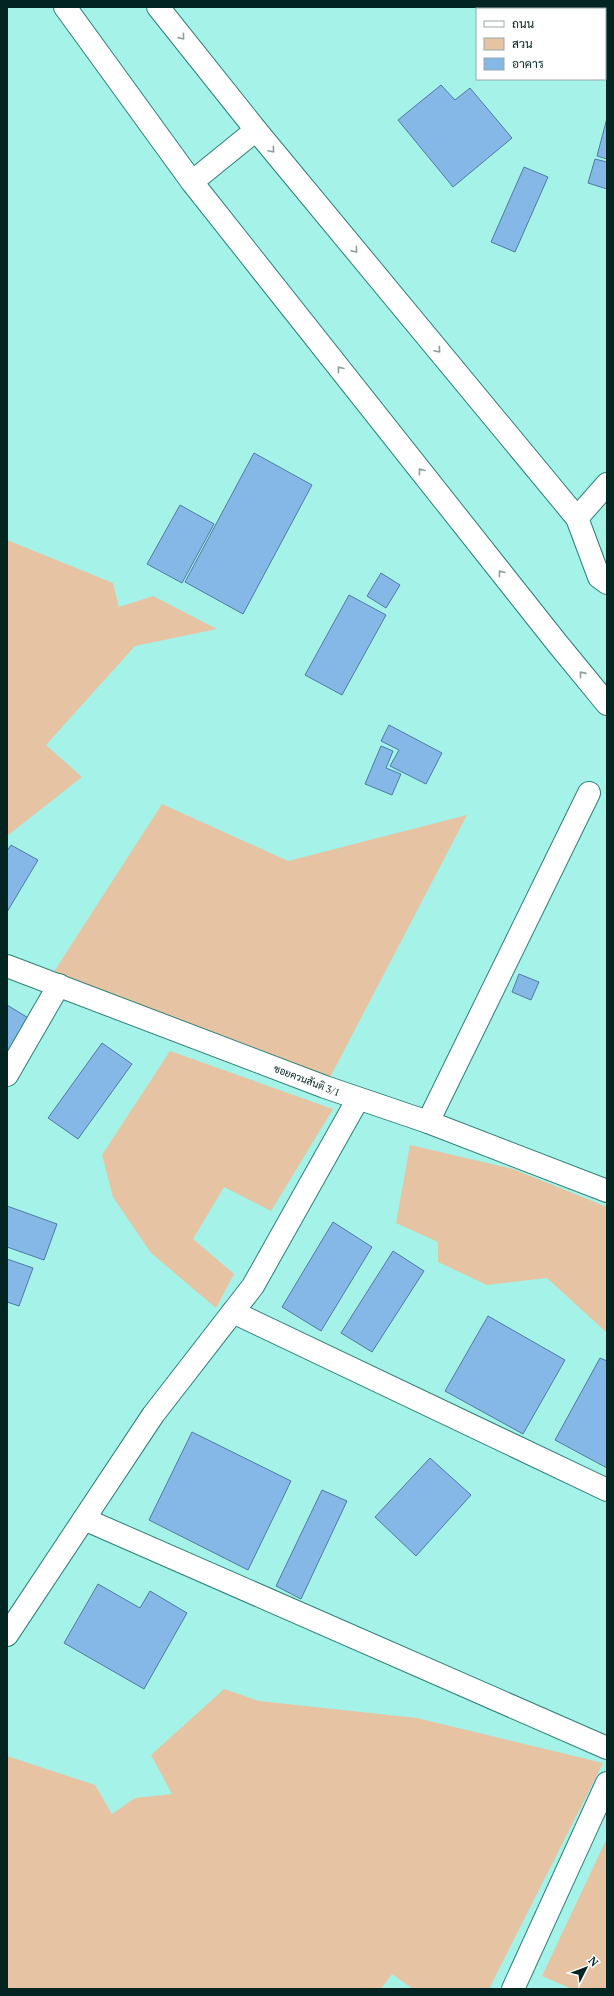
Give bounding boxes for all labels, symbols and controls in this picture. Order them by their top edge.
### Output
legend [476,8,606,80]
text: ถนน [512,16,535,31]
one-way arrow [178,33,185,40]
text: สวน [512,36,533,51]
text: อาคาร [512,56,544,71]
one-way arrow [268,145,275,152]
one-way arrow [351,245,358,252]
one-way arrow [434,345,441,353]
one-way arrow [338,366,345,373]
one-way arrow [418,468,425,475]
one-way arrow [499,570,506,577]
one-way arrow [580,672,587,679]
street label: ซอยควนสันติ 3/1 [272,1062,342,1099]
north arrow [566,1948,606,1988]
text: N [585,1954,602,1970]

